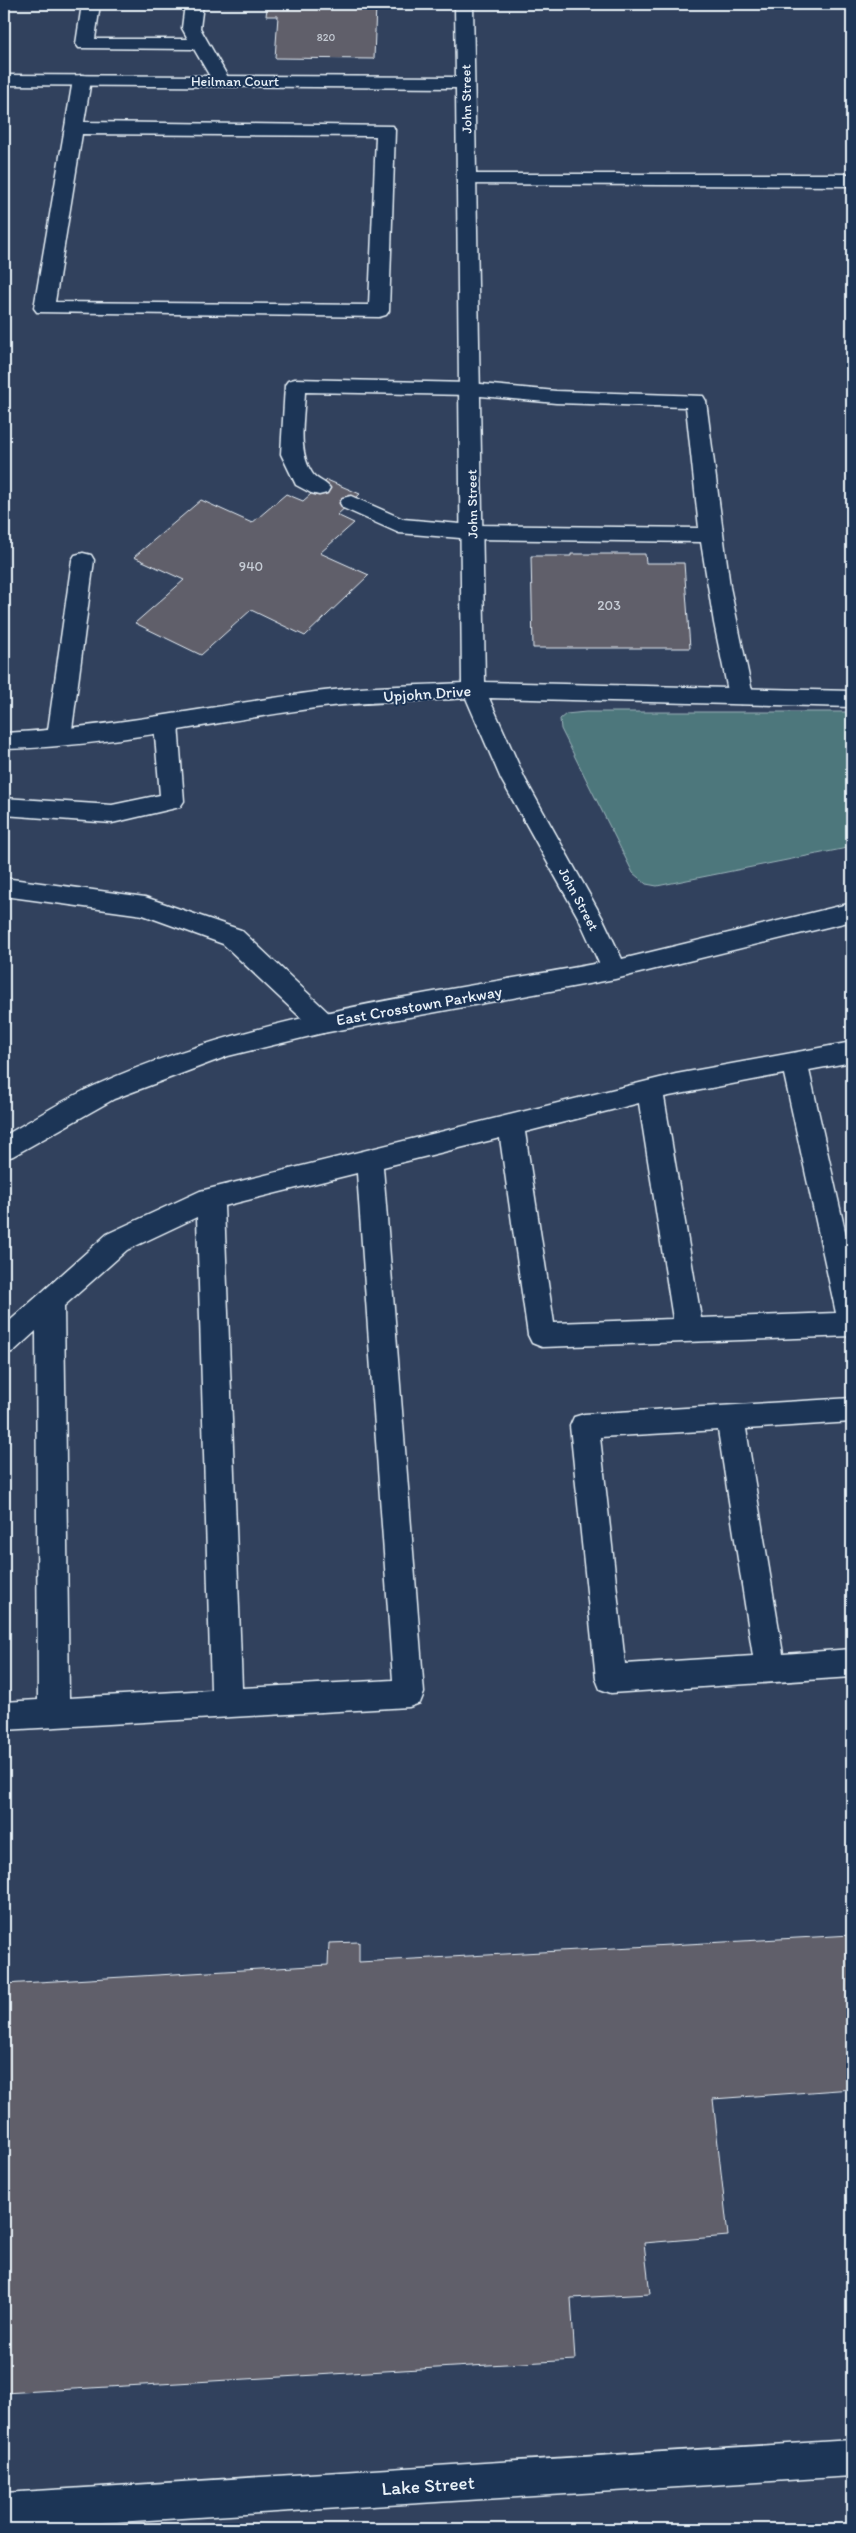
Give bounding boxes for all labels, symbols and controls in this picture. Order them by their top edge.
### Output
house number: 820 [317,31,336,44]
street label: John Street [457,64,476,134]
street label: Heilman Court [191,73,279,90]
street label: John Street [463,469,482,539]
house number: 940 [239,558,263,575]
house number: 203 [597,597,621,614]
street label: Upjohn Drive [382,681,472,706]
street label: John Street [555,865,602,934]
street label: East Crosstown Parkway [335,981,504,1029]
street label: Lake Street [381,2471,475,2500]

